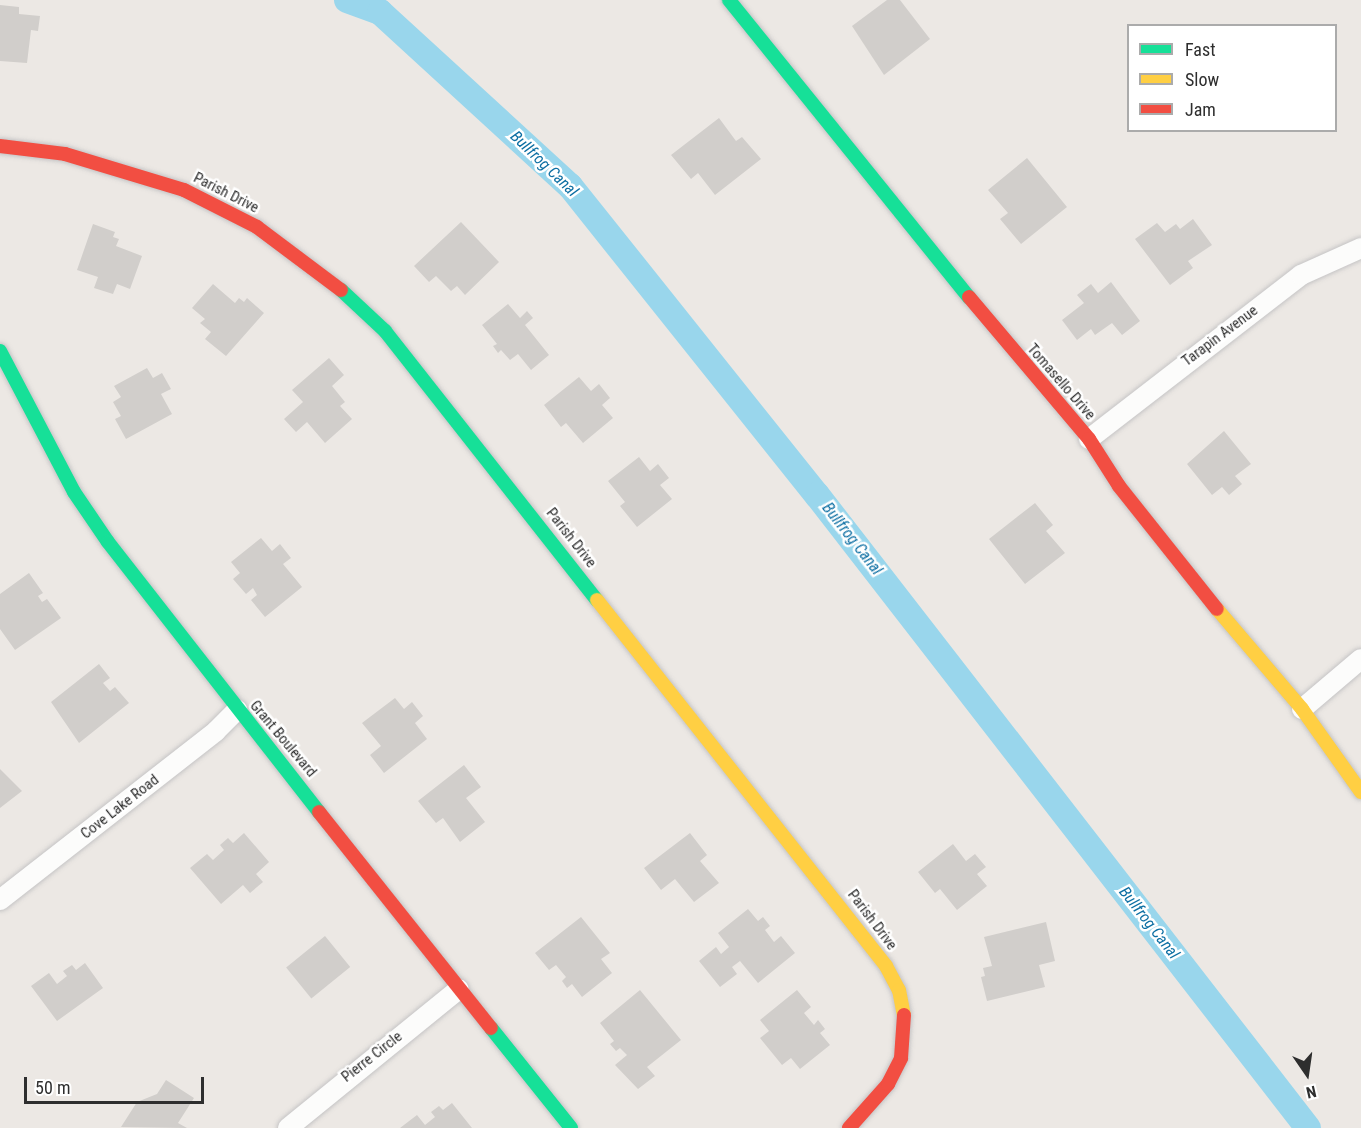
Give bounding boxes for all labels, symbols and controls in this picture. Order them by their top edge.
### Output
legend [1127,24,1337,132]
text: Fast [1185,39,1216,60]
text: Slow [1185,69,1219,90]
text: Jam [1185,99,1216,120]
water label: Bullfrog Canal [506,127,582,201]
street label: Parish Drive [190,169,262,217]
street label: Tarapin Avenue [1179,302,1261,370]
street label: Tomasello Drive [1023,340,1099,424]
water label: Bullfrog Canal [818,499,886,579]
street label: Parish Drive [542,505,600,571]
street label: Grant Boulevard [246,697,320,781]
street label: Cove Lake Road [77,771,163,843]
water label: Bullfrog Canal [1115,883,1183,963]
street label: Parish Drive [843,886,901,954]
street label: Pierre Circle [338,1028,406,1086]
north arrow [1277,1044,1337,1104]
scale bar [27,1065,207,1103]
text: 50 m [35,1077,70,1098]
text: N [1304,1082,1318,1102]

